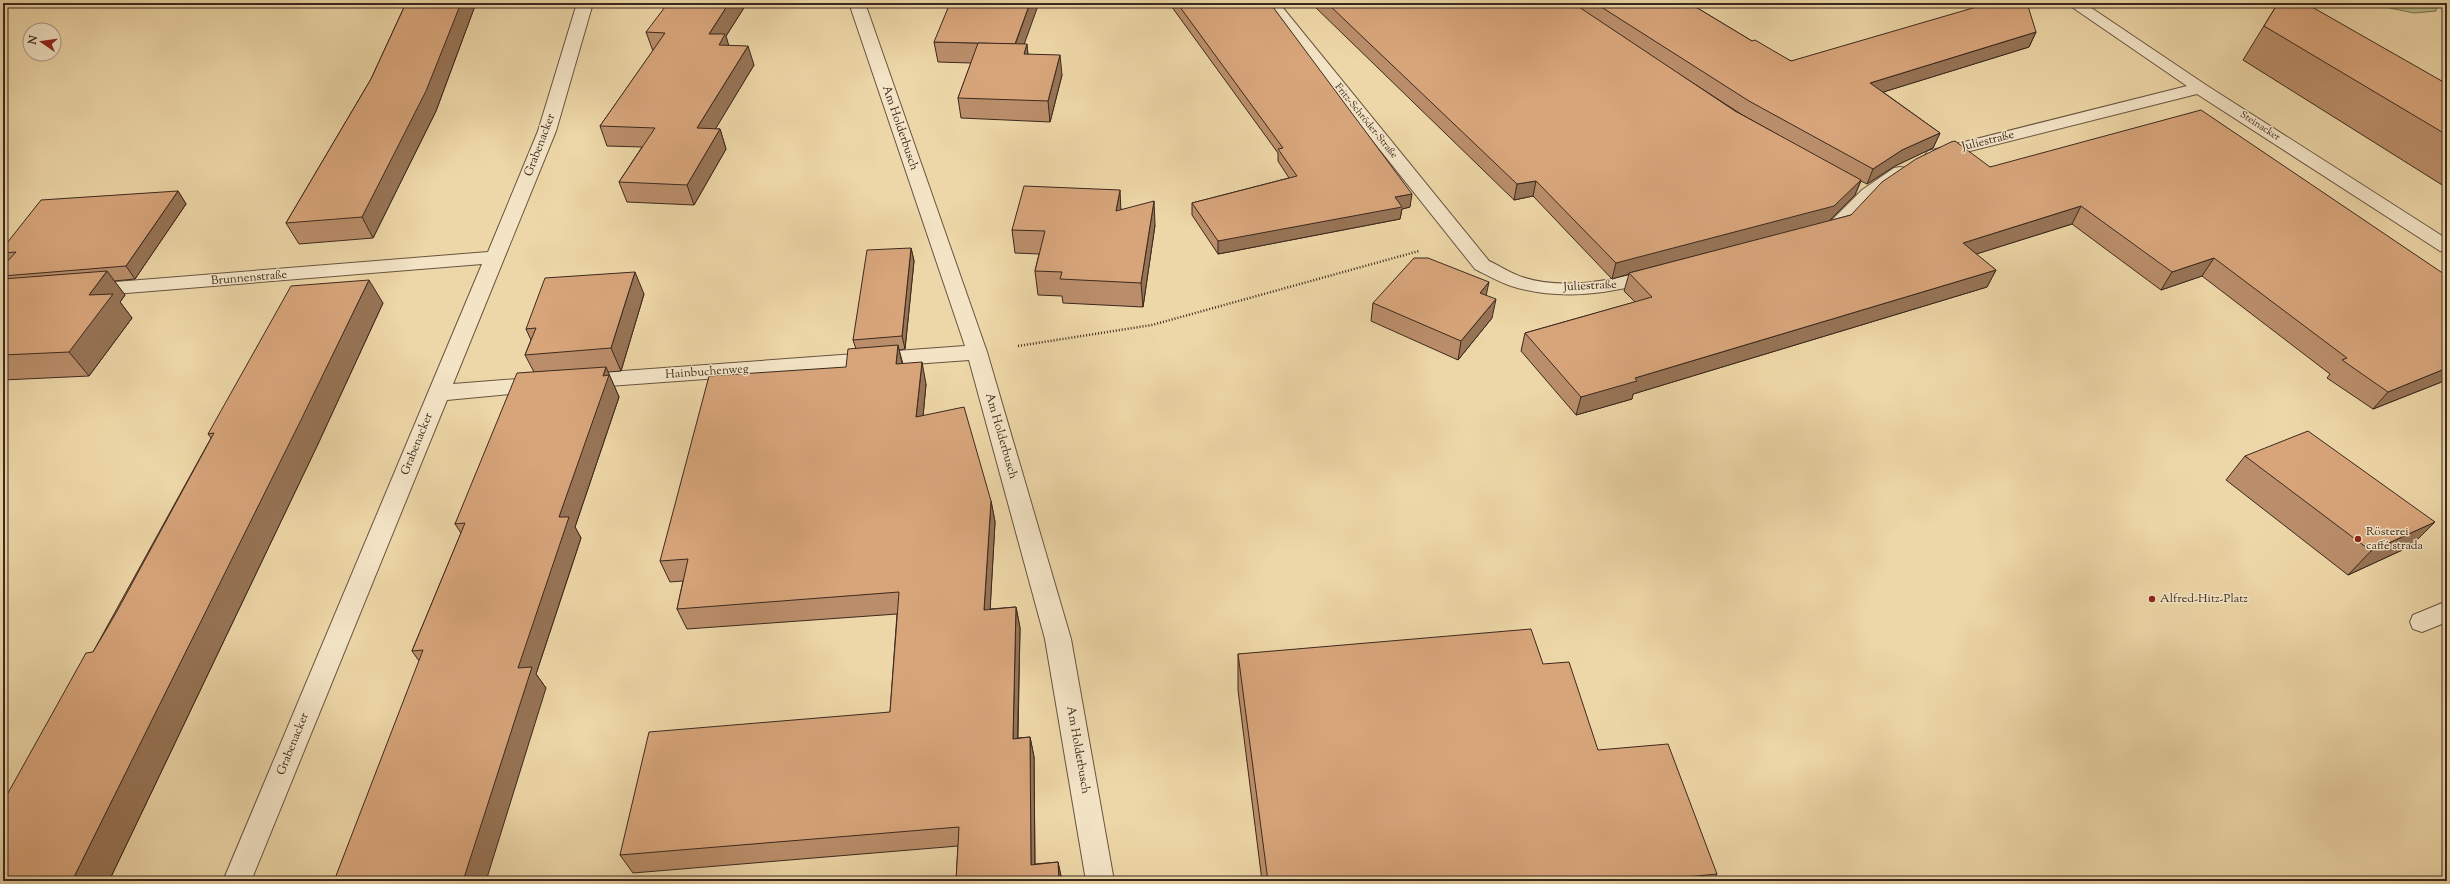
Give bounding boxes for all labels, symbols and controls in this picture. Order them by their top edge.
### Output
north arrow [22,22,62,62]
text: N [24,34,42,47]
street label: Fritz-Schröder-Straße [1331,80,1401,162]
street label: Am Holderbusch [877,83,923,173]
street label: Steinacker [2237,107,2283,145]
street label: Grabenacker [520,110,560,179]
street label: Juliestraße [1959,126,2017,156]
street label: Brunnenstraße [210,266,288,290]
street label: Juliestraße [1562,276,1618,296]
street label: Hainbuchenweg [665,360,749,384]
street label: Am Holderbusch [980,391,1022,481]
street label: Grabenacker [396,410,438,478]
place label: Rösterei caffé strada [2366,523,2424,555]
marker: Rösterei caffé strada [2353,534,2363,544]
place label: Alfred-Hitz-Platz [2160,590,2248,608]
marker: Alfred-Hitz-Platz [2147,594,2157,604]
street label: Am Holderbusch [1061,705,1095,795]
street label: Grabenacker [272,710,314,778]

